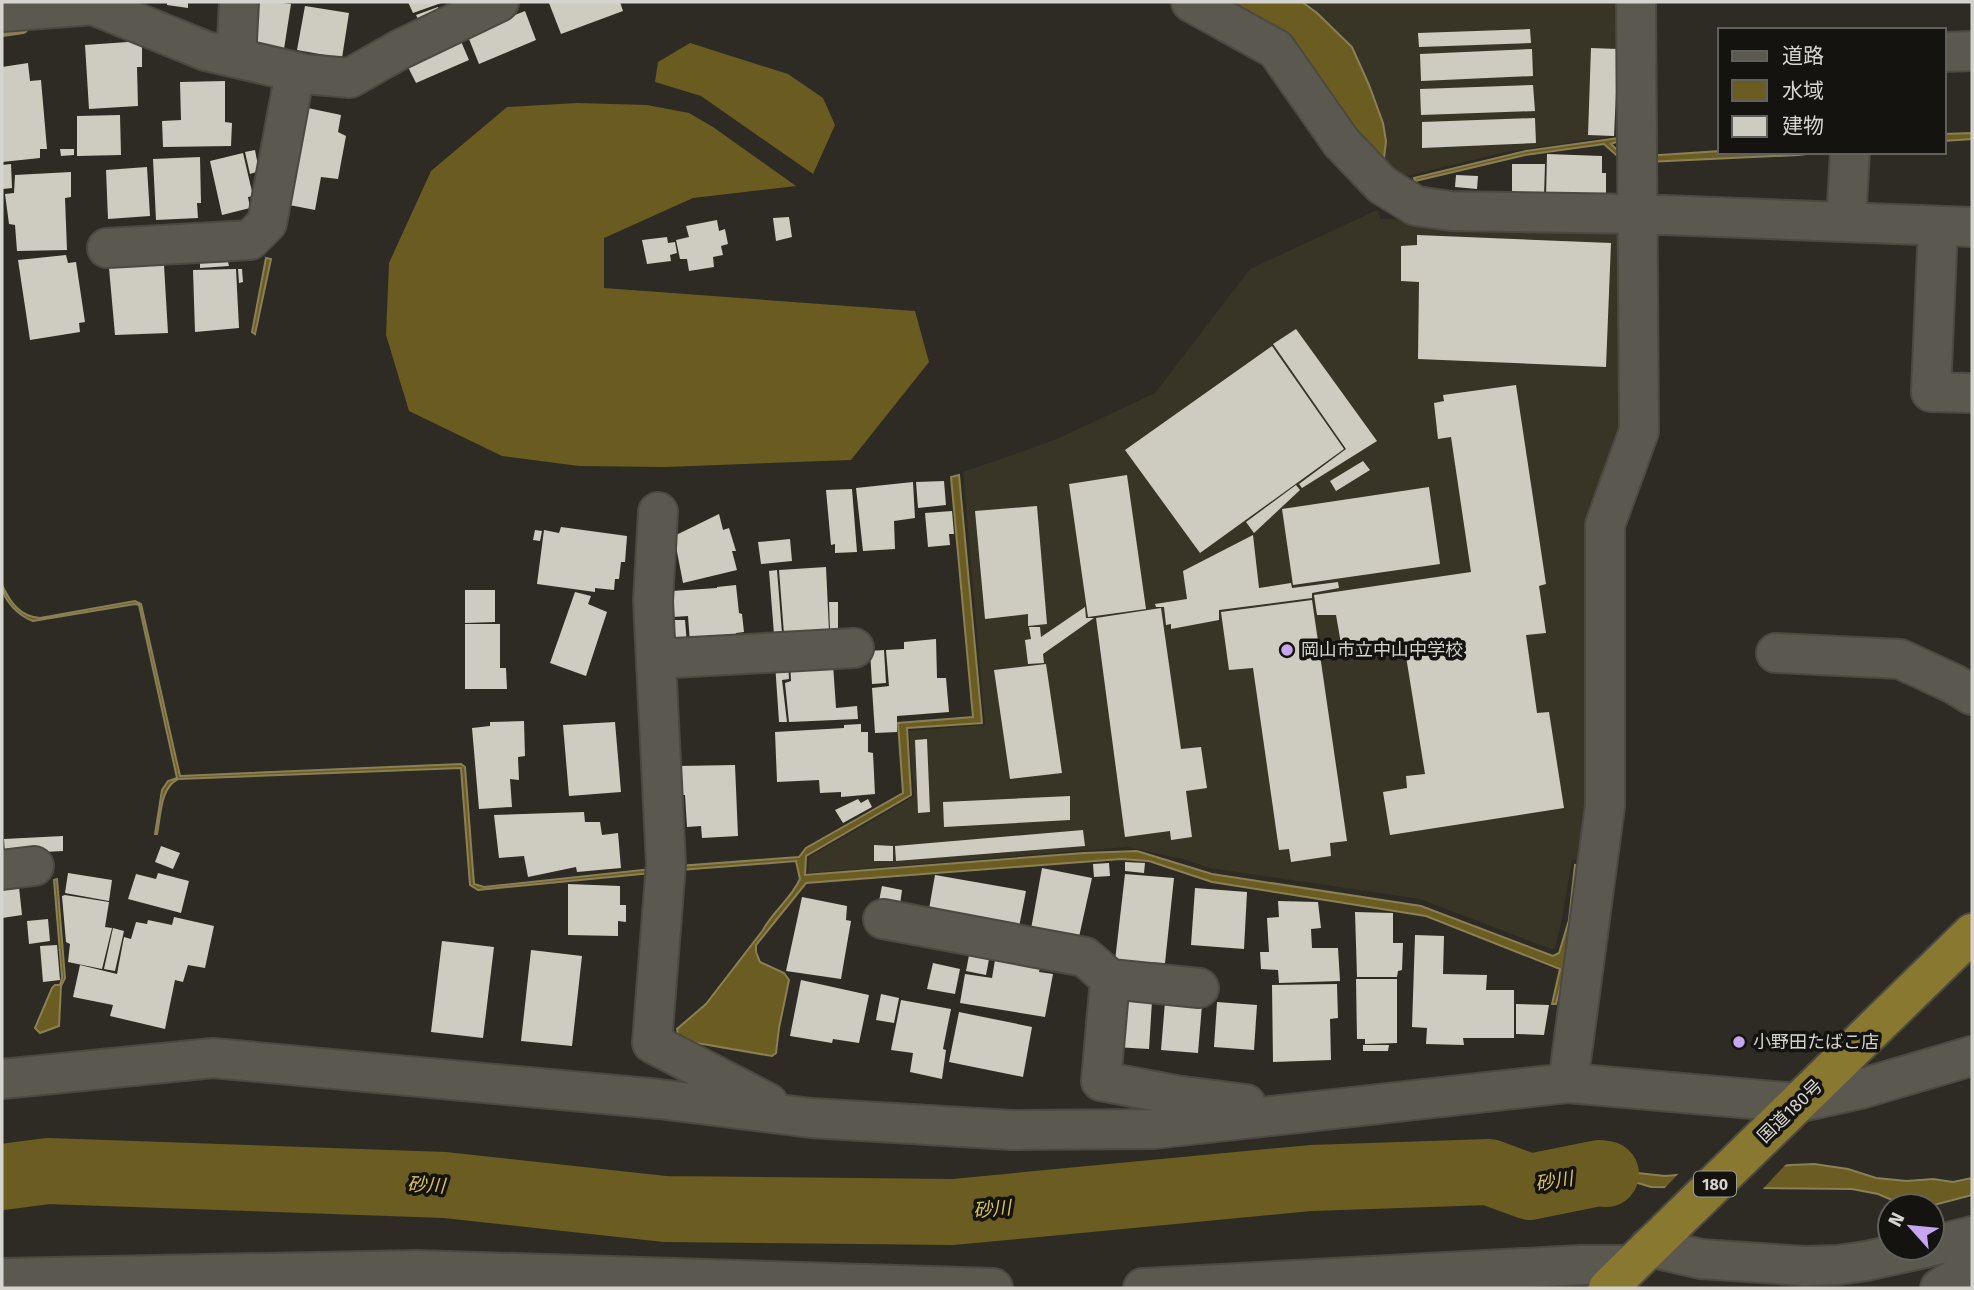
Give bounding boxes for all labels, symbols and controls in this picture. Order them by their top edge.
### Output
legend [1718,28,1946,154]
text: 道路 [1782,43,1824,69]
text: 水域 [1782,78,1824,104]
text: 建物 [1782,113,1824,139]
place label: 岡山市立中山中学校 [1301,639,1463,661]
marker: 岡山市立中山中学校 [1279,642,1295,658]
place label: 小野田たばこ店 [1753,1031,1879,1053]
marker: 小野田たばこ店 [1731,1034,1747,1050]
street label: 国道180号 [1753,1075,1827,1147]
water label: 砂川 [1533,1166,1577,1195]
road number: 180 [1694,1172,1736,1196]
water label: 砂川 [406,1173,448,1198]
north arrow [1876,1192,1946,1262]
water label: 砂川 [972,1196,1014,1222]
text: N [1883,1209,1909,1230]

